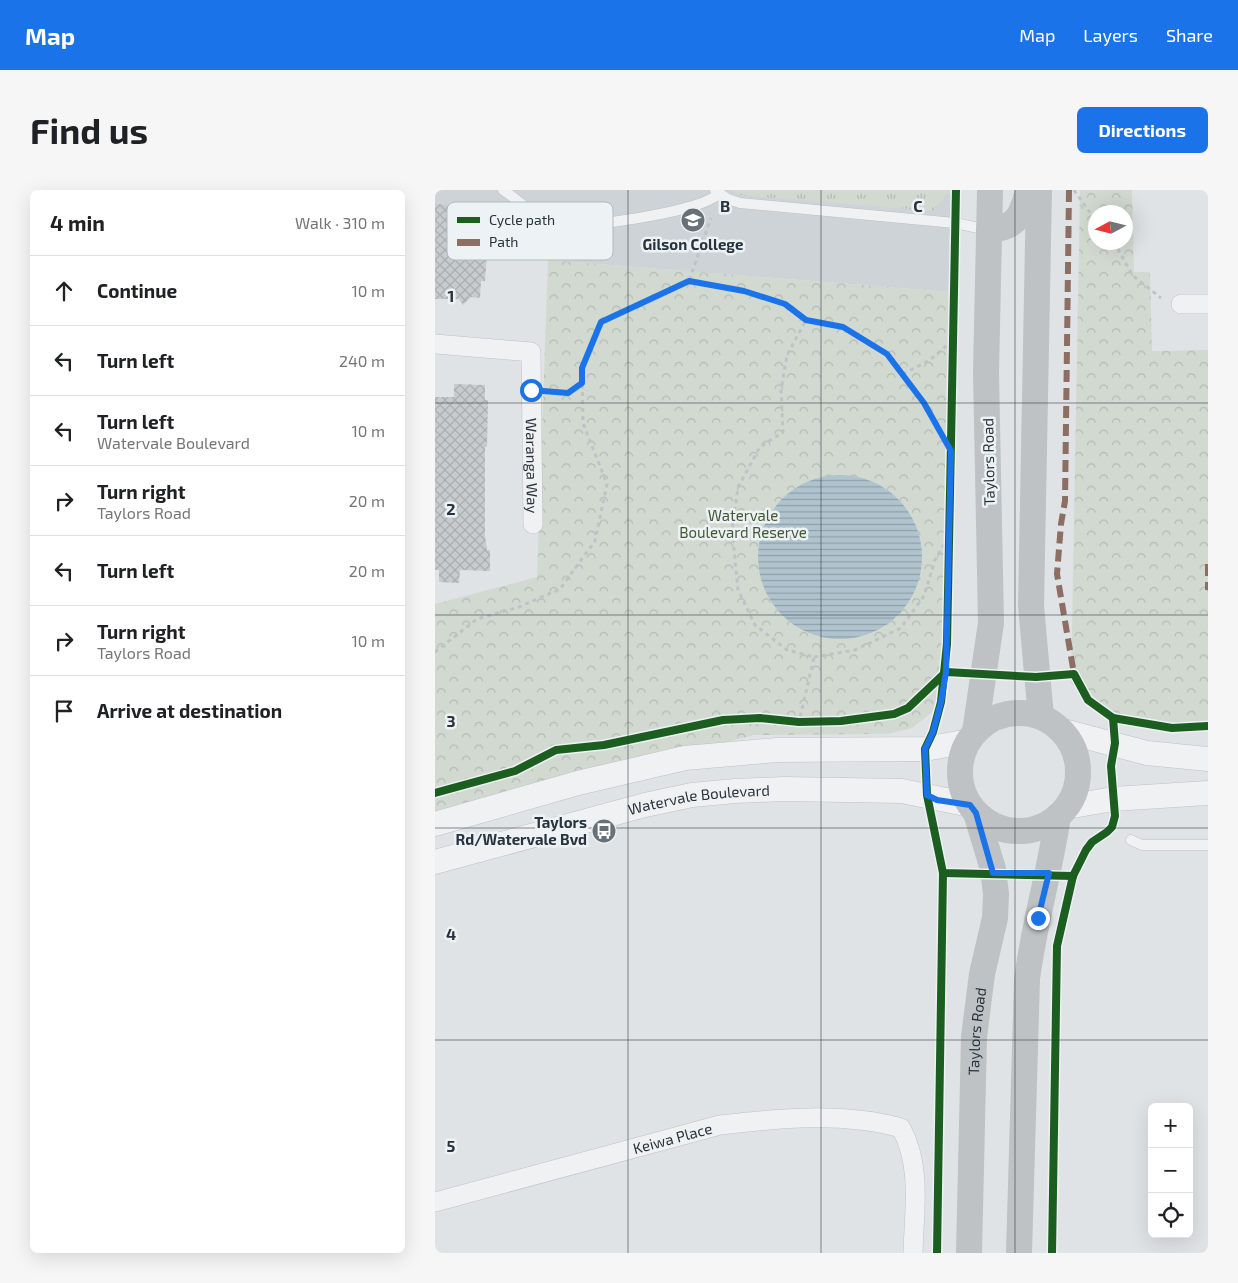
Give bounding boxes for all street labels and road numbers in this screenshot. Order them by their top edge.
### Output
street label: Waranga Way [523,418,542,513]
street label: Taylors Road [978,418,998,506]
street label: Watervale Boulevard [626,781,770,818]
street label: Taylors Road [964,986,989,1075]
street label: Keiwa Place [631,1119,714,1157]

